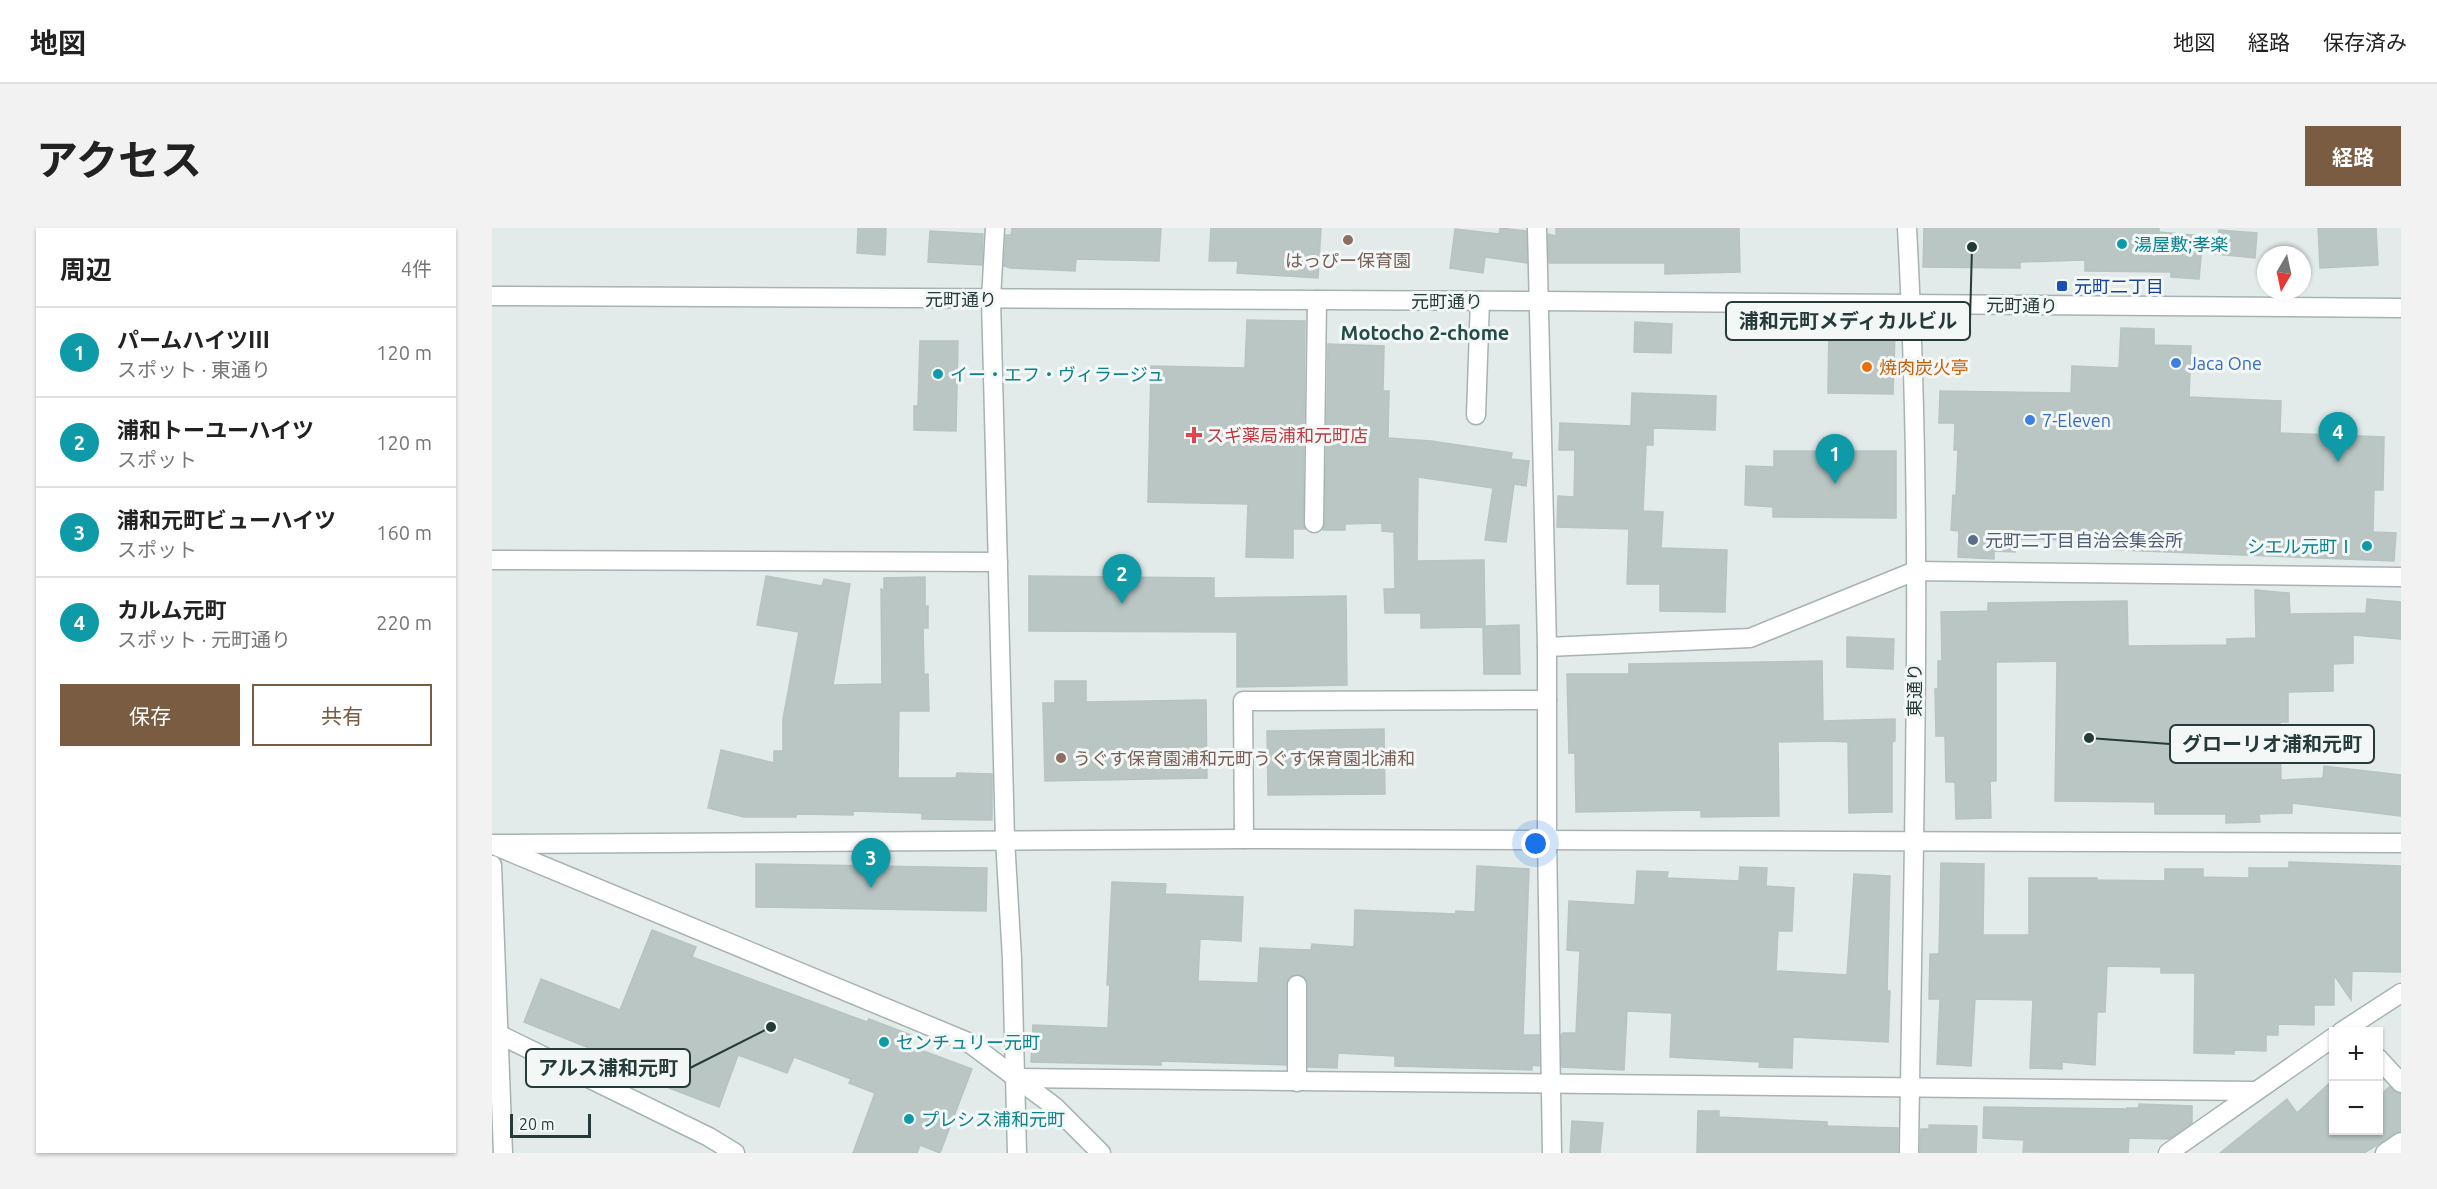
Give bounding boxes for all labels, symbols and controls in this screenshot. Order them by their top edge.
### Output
text: 地図 [30,27,86,58]
text: 地図 [2173,30,2215,54]
text: 経路 [2248,30,2290,54]
text: 保存済み [2323,30,2407,54]
button: 経路 [2305,126,2401,186]
text: アクセス [36,136,202,183]
marker: はっぴー保育園 [1341,233,1355,247]
place label: 湯屋敷;孝楽 [2134,234,2228,254]
marker: 湯屋敷;孝楽 [2115,237,2129,251]
north arrow [2257,246,2311,300]
place label: はっぴー保育園 [1285,250,1411,270]
text: 周辺 [60,255,112,284]
text: 4件 [401,257,432,280]
place label: 元町二丁目 [2074,276,2164,296]
marker: 元町二丁目 [2055,279,2069,293]
street label: 元町通り [925,289,997,309]
street label: 元町通り [1411,291,1483,311]
street label: 元町通り [1986,294,2058,316]
callout: 浦和元町メディカルビル [1726,302,1970,340]
text: 浦和元町メディカルビル [1739,309,1957,332]
district label: Motocho 2-chome [1341,321,1509,344]
text: パームハイツⅢ [117,327,270,352]
text: 1 [74,341,85,364]
text: 120 m [376,341,432,364]
place label: Jaca One [2188,353,2262,373]
marker: Jaca One [2169,356,2183,370]
place label: 焼肉炭火亭 [1879,357,1969,377]
text: スポット · 東通り [117,358,271,381]
marker: 焼肉炭火亭 [1860,360,1874,374]
place label: イー・エフ・ヴィラージュ [950,364,1164,384]
marker: イー・エフ・ヴィラージュ [931,367,945,381]
place label: 7-Eleven [2042,410,2111,430]
pin: 4 [2318,412,2358,462]
marker: 7-Eleven [2023,413,2037,427]
text: 浦和トーユーハイツ [117,417,314,442]
place label: スギ薬局浦和元町店 [1206,425,1368,445]
marker: スギ薬局浦和元町店 [1187,428,1201,442]
text: 2 [74,431,85,454]
text: 120 m [376,431,432,454]
pin: 1 [1816,434,1854,484]
text: スポット [117,448,197,471]
text: 浦和元町ビューハイツ [117,507,336,532]
text: 3 [74,521,85,544]
text: 160 m [376,521,432,544]
place label: 元町二丁目自治会集会所 [1985,530,2183,550]
marker: 元町二丁目自治会集会所 [1966,533,1980,547]
place label: シエル元町Ⅰ [2247,536,2355,556]
text: スポット [117,538,197,561]
marker: シエル元町Ⅰ [2360,539,2374,553]
pin: 2 [1102,554,1142,604]
text: カルム元町 [117,597,227,622]
text: 4 [74,611,85,634]
text: 220 m [376,611,432,634]
text: スポット · 元町通り [117,628,291,651]
street label: 東通り [1904,663,1924,717]
button: 保存 [60,684,240,746]
button: 共有 [252,684,432,746]
callout: グローリオ浦和元町 [2170,725,2374,763]
text: グローリオ浦和元町 [2182,732,2362,755]
place label: うぐす保育園浦和元町うぐす保育園北浦和 [1073,748,1415,768]
marker: うぐす保育園浦和元町うぐす保育園北浦和 [1054,751,1068,765]
your location [1521,829,1550,858]
pin: 3 [852,838,890,888]
map controls [2329,1027,2383,1135]
button: + [2329,1027,2383,1081]
place label: センチュリー元町 [896,1032,1040,1052]
marker: センチュリー元町 [877,1035,891,1049]
callout: アルス浦和元町 [526,1049,690,1087]
text: アルス浦和元町 [538,1056,678,1079]
button: − [2329,1081,2383,1135]
place label: プレシス浦和元町 [921,1109,1065,1129]
scale bar [510,1111,591,1138]
marker: プレシス浦和元町 [902,1112,916,1126]
text: 20 m [519,1115,555,1133]

